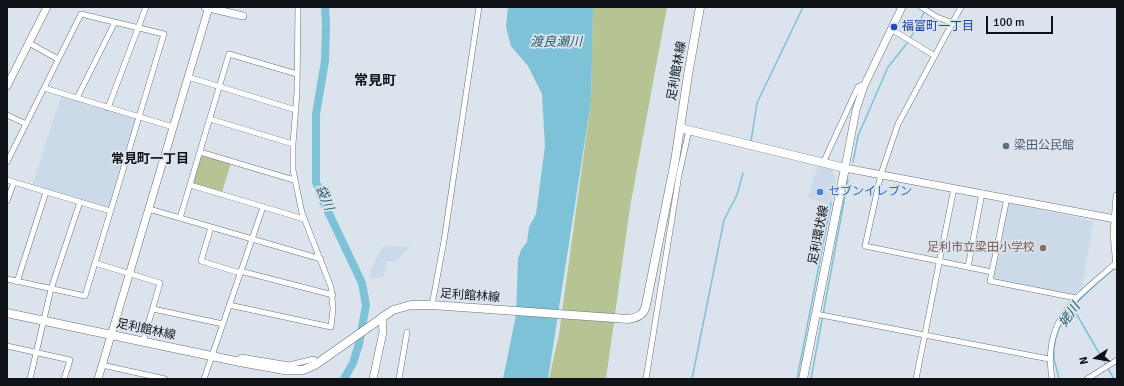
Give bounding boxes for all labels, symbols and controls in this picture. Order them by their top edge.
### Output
scale bar [988,8,1055,34]
text: 100 m [993,15,1025,30]
place label: 福富町一丁目 [902,20,974,34]
marker: 福富町一丁目 [889,22,899,32]
water label: 渡良瀬川 [530,35,582,51]
street label: 足利館林線 [665,40,689,102]
district label: 常見町 [354,73,396,89]
place label: 梁田公民館 [1014,139,1074,153]
marker: 梁田公民館 [1001,141,1011,151]
district label: 常見町一丁目 [111,152,189,168]
water label: 袋川 [312,183,336,213]
place label: セブンイレブン [828,185,912,199]
marker: セブンイレブン [815,187,825,197]
street label: 足利環状線 [806,204,832,266]
place label: 足利市立梁田小学校 [927,241,1035,255]
marker: 足利市立梁田小学校 [1038,243,1048,253]
street label: 足利館林線 [440,287,500,305]
water label: 姥川 [1056,300,1084,330]
street label: 足利館林線 [115,317,177,343]
north arrow [1076,338,1116,378]
text: N [1077,356,1091,366]

